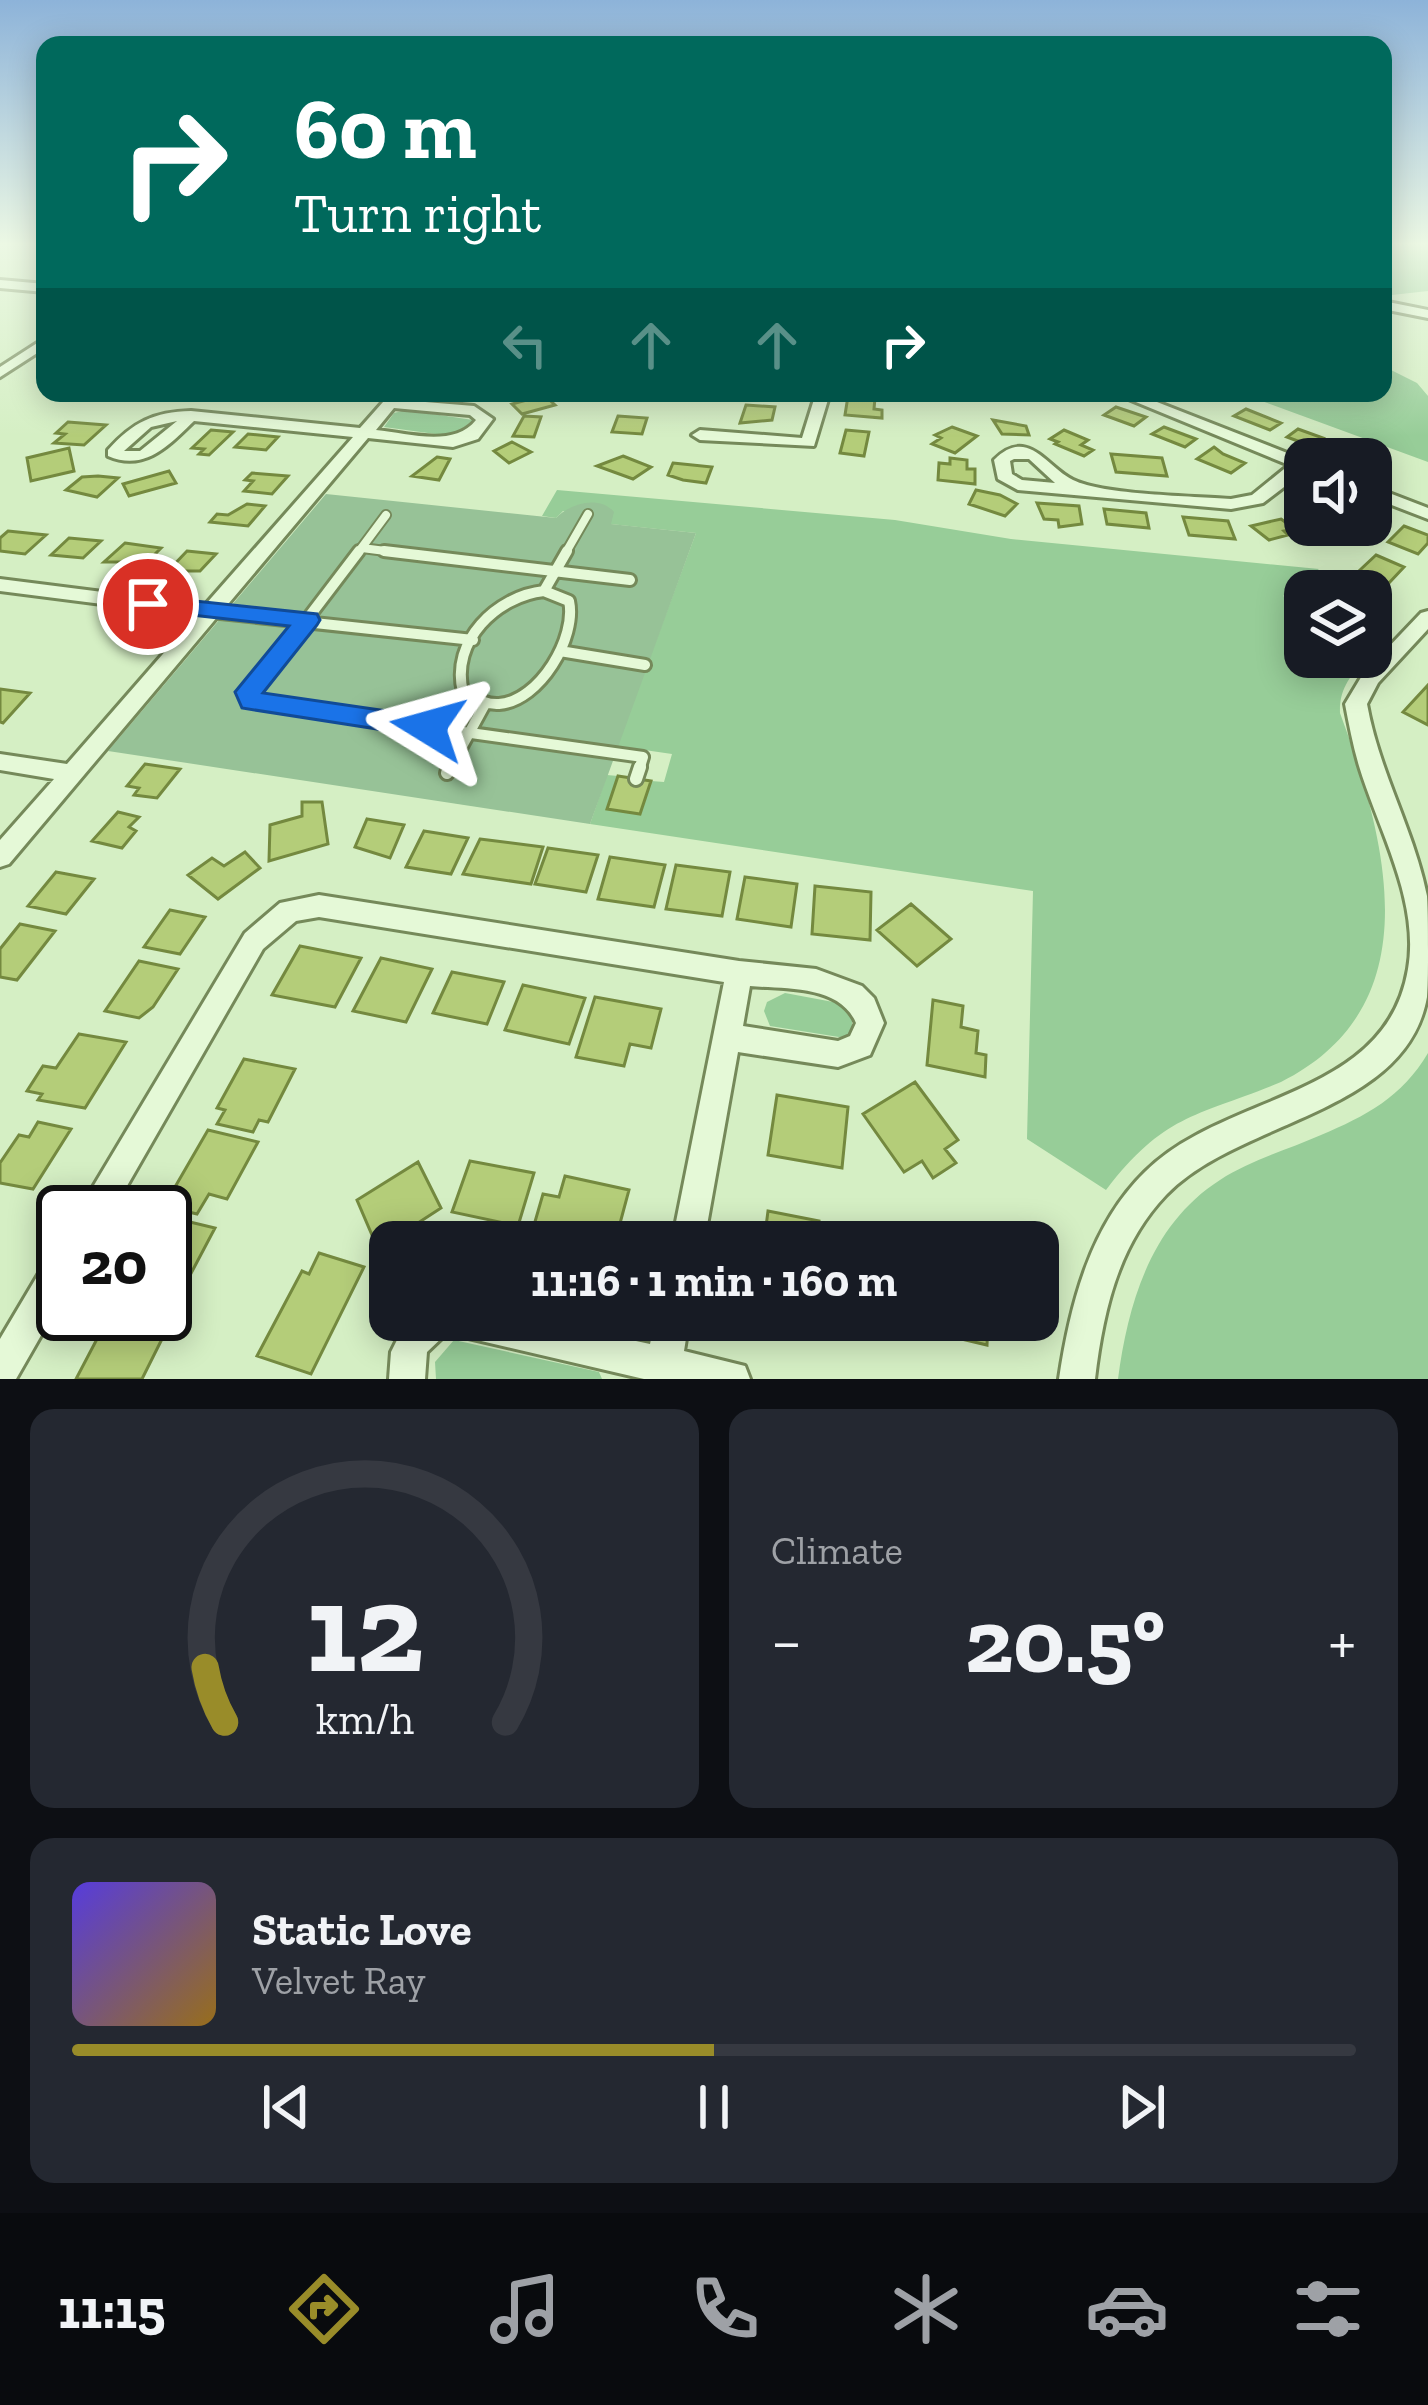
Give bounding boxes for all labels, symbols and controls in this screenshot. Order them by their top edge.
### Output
text: 60 m [294,79,477,180]
icon: right [96,84,252,240]
text: Turn right [294,181,541,246]
icon: left [492,312,558,378]
icon: ahead [618,312,684,378]
icon: ahead [744,312,810,378]
icon: right [870,312,936,378]
map controls [1284,438,1392,678]
button: sound [1284,438,1392,546]
pin [97,553,199,655]
button: layers [1284,570,1392,678]
icon: arrive [115,571,181,637]
position arrow [365,664,491,790]
speed limit sign: 20 [36,1185,192,1341]
text: 11:16 · 1 min · 160 m [531,1254,897,1308]
text: Climate [771,1527,903,1574]
text: 12 [306,1553,423,1703]
text: 20.5° [965,1587,1165,1695]
text: − [771,1602,802,1681]
text: + [1328,1602,1356,1681]
text: km/h [316,1693,413,1744]
text: Static Love [252,1903,471,1957]
text: Velvet Ray [252,1957,426,2004]
icon: previous [253,2074,319,2140]
icon: pause [681,2074,747,2140]
icon: next [1109,2074,1175,2140]
icon: directions [282,2267,366,2351]
icon: music [483,2267,567,2351]
icon: phone [683,2267,767,2351]
icon: climate [884,2267,968,2351]
icon: car [1085,2267,1169,2351]
icon: filters [1286,2267,1370,2351]
text: 11:15 [58,2277,165,2342]

